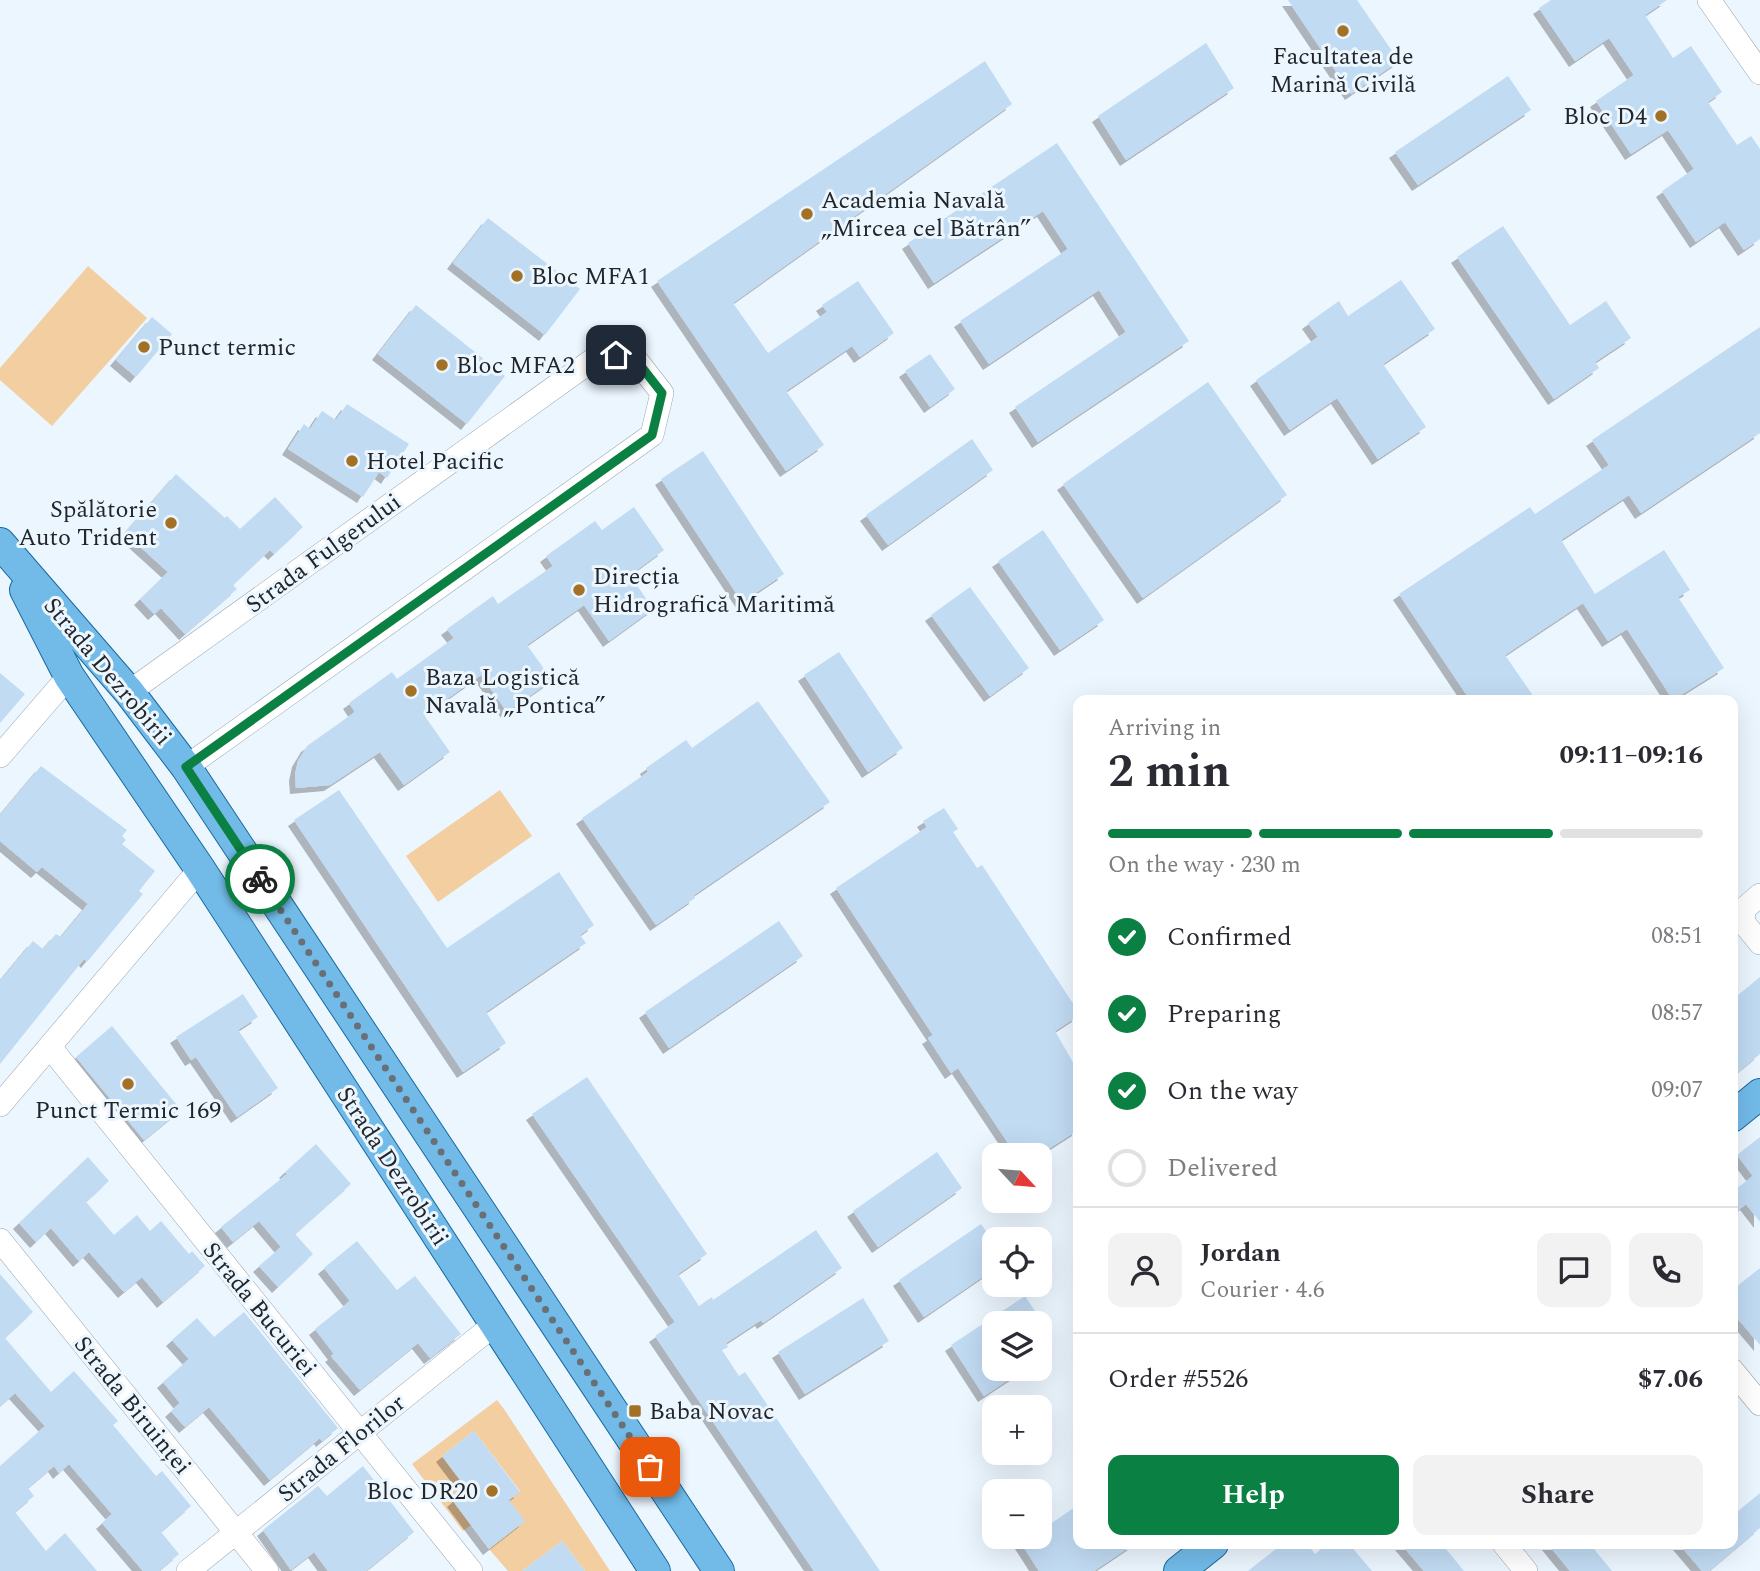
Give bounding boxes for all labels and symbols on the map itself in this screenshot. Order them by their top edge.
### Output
marker: Facultatea de Marină Civilă [1335,23,1351,39]
place label: Facultatea de Marină Civilă [1270,39,1416,103]
place label: Bloc D4 [1563,99,1647,135]
marker: Bloc D4 [1653,108,1669,124]
place label: Academia Navală „Mircea cel Bătrân” [821,183,1031,247]
marker: Academia Navală „Mircea cel Bătrân” [799,206,815,222]
place label: Bloc MFA1 [531,259,650,295]
marker: Bloc MFA1 [509,268,525,284]
pin [586,325,646,385]
place label: Punct termic [158,330,296,366]
marker: Punct termic [136,339,152,355]
place label: Bloc MFA2 [456,348,575,384]
marker: Bloc MFA2 [434,357,450,373]
place label: Hotel Pacific [366,444,504,480]
marker: Hotel Pacific [344,453,360,469]
street label: Strada Fulgerului [238,485,409,623]
place label: Spălătorie Auto Trident [19,492,157,556]
marker: Spălătorie Auto Trident [163,515,179,531]
place label: Direcția Hidrografică Maritimă [593,559,835,623]
marker: Direcția Hidrografică Maritimă [571,582,587,598]
street label: Strada Dezrobirii [34,590,180,754]
place label: Baza Logistică Navală „Pontica” [425,660,606,724]
marker: Baza Logistică Navală „Pontica” [403,683,419,699]
courier [225,844,295,914]
marker: Punct Termic 169 [120,1076,136,1092]
street label: Strada Dezrobirii [327,1080,457,1254]
place label: Punct Termic 169 [35,1093,221,1129]
north arrow [982,1143,1052,1213]
street label: Strada Bucuriei [193,1234,325,1385]
street label: Strada Biruinței [65,1328,200,1483]
street label: Strada Florilor [270,1386,413,1512]
place label: Baba Novac [649,1394,775,1430]
marker: Baba Novac [627,1403,643,1419]
pin [620,1437,680,1497]
place label: Bloc DR20 [366,1474,478,1510]
marker: Bloc DR20 [484,1483,500,1499]

